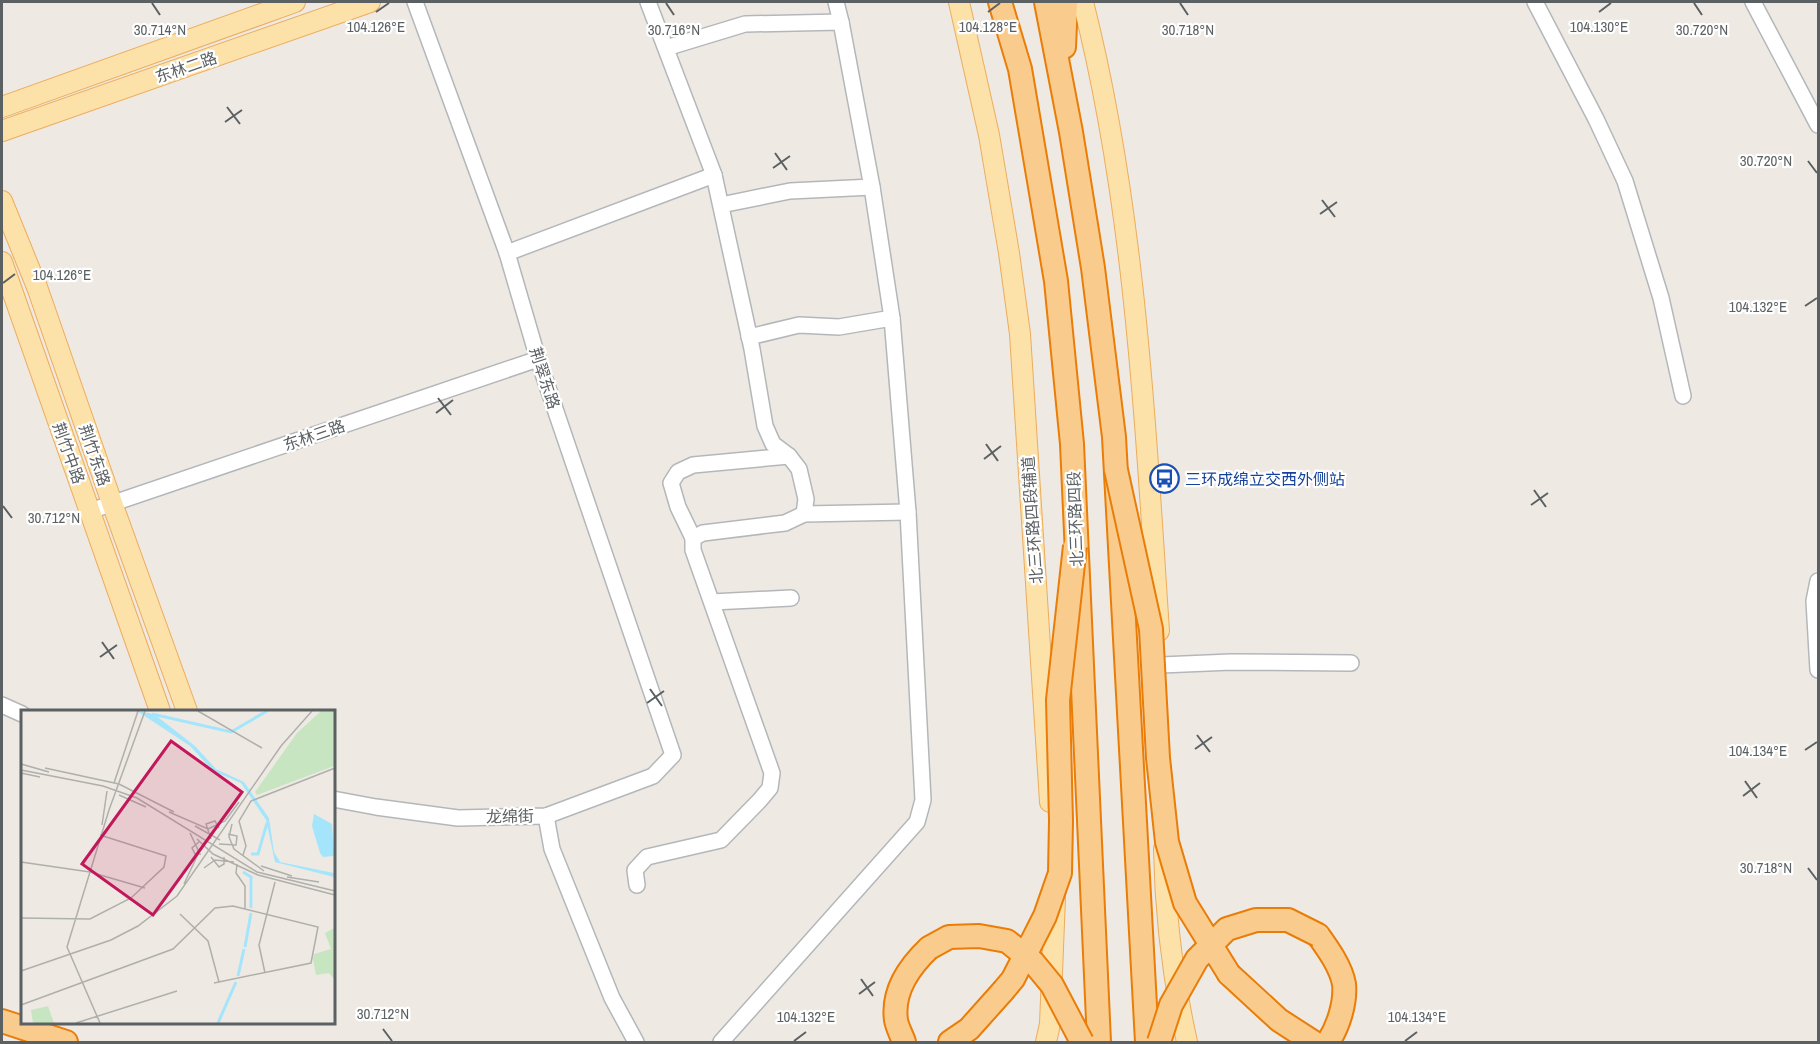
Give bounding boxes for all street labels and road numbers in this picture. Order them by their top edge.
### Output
street label: 东林二路 [152,46,220,88]
street label: 荆翠东路 [525,344,565,412]
street label: 东林三路 [280,414,348,456]
street label: 荆竹中路 [48,419,90,487]
street label: 荆竹东路 [74,421,116,489]
street label: 北三环路四段辅道 [1017,455,1047,585]
street label: 北三环路四段 [1062,471,1088,567]
street label: 龙绵街 [486,805,534,827]

